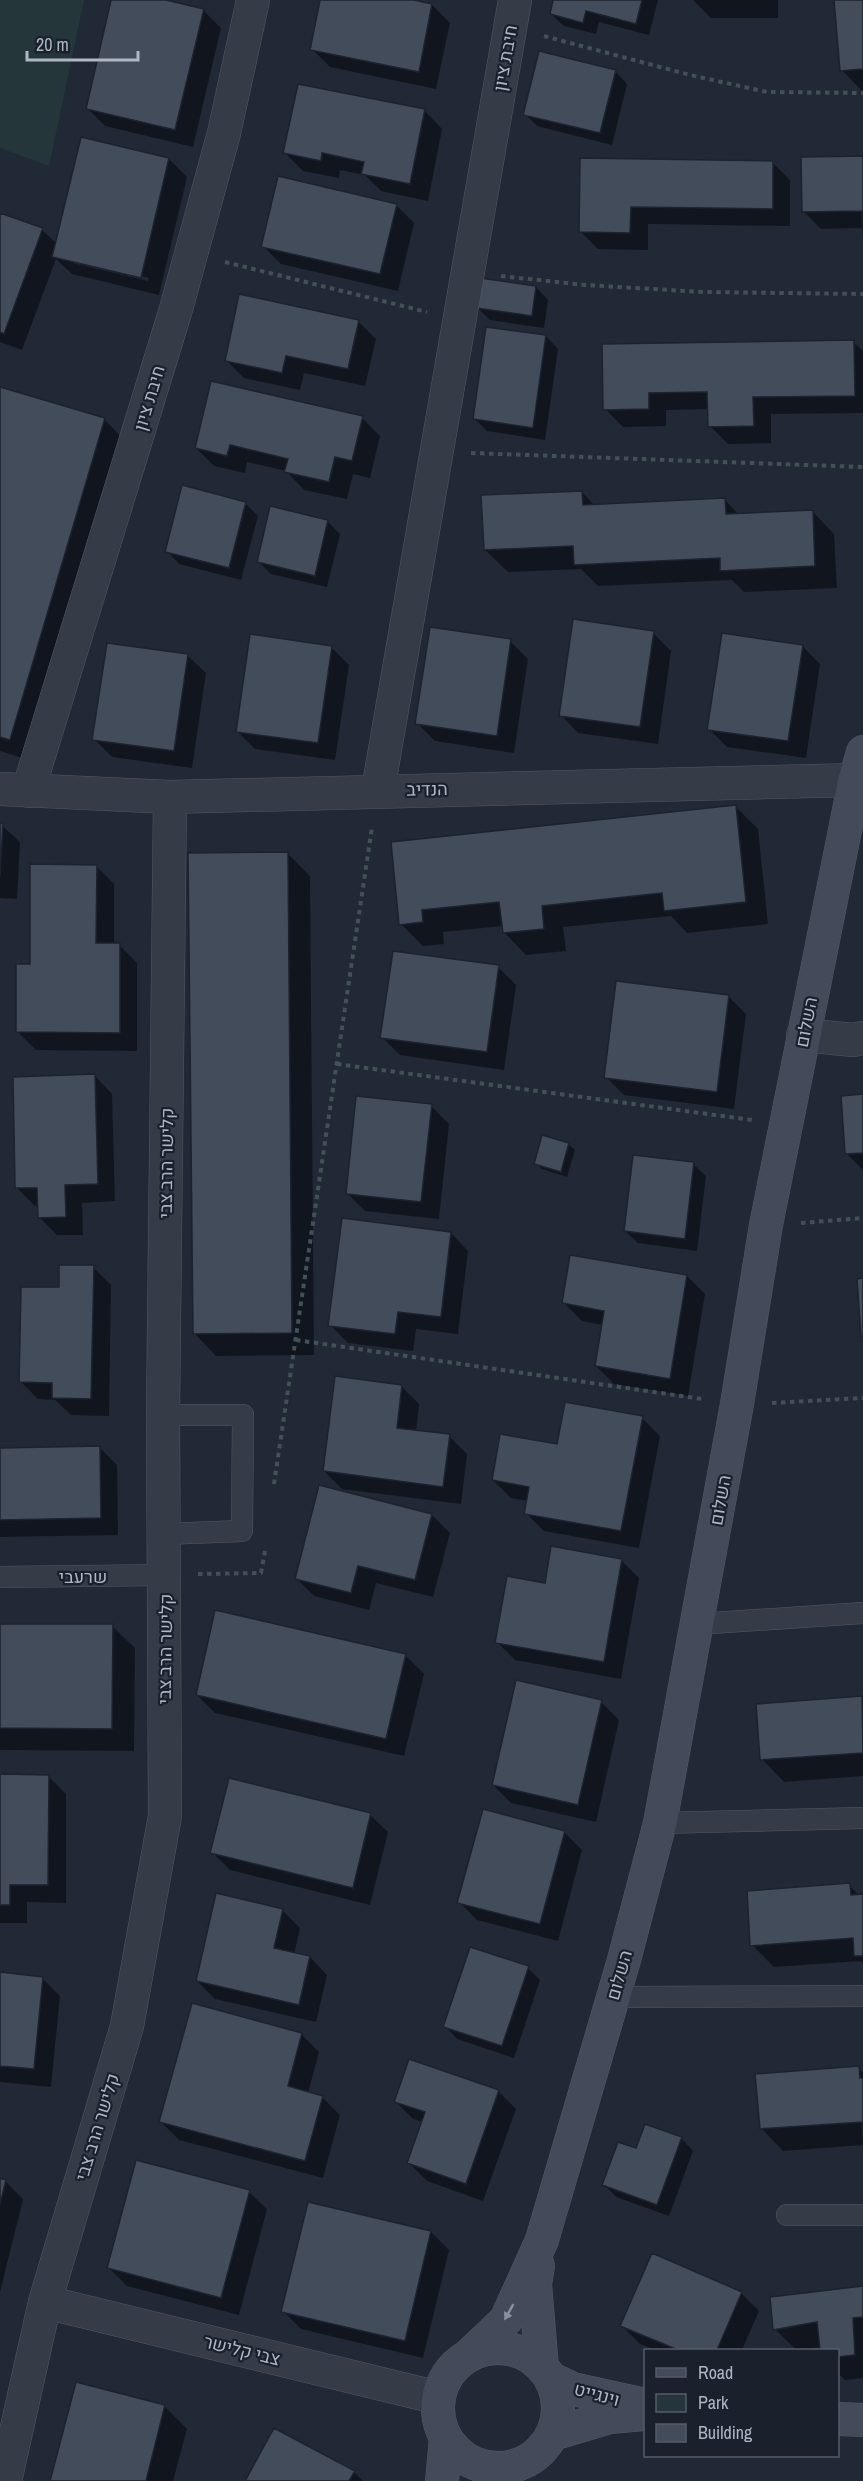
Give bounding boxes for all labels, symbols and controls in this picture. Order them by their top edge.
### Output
street label: חיבת ציון [487,23,523,93]
scale bar [27,24,138,62]
text: 20 m [36,32,69,57]
street label: חיבת ציון [127,362,171,434]
street label: הנדיב [406,776,448,802]
street label: השלום [789,995,823,1049]
street label: קלישר הרב צבי [153,1107,179,1219]
street label: השלום [703,1473,737,1527]
street label: שרעבי [59,1564,107,1589]
street label: קלישר הרב צבי [152,1593,178,1705]
street label: השלום [600,1947,638,2003]
street label: קלישר הרב צבי [69,2070,125,2184]
one-way arrow [504,2304,514,2321]
street label: צבי קלישר [201,2328,283,2372]
legend [644,2349,839,2457]
text: Road [698,2360,733,2385]
street label: וינגייט [571,2376,623,2412]
text: Park [698,2390,729,2415]
text: Building [698,2420,753,2445]

